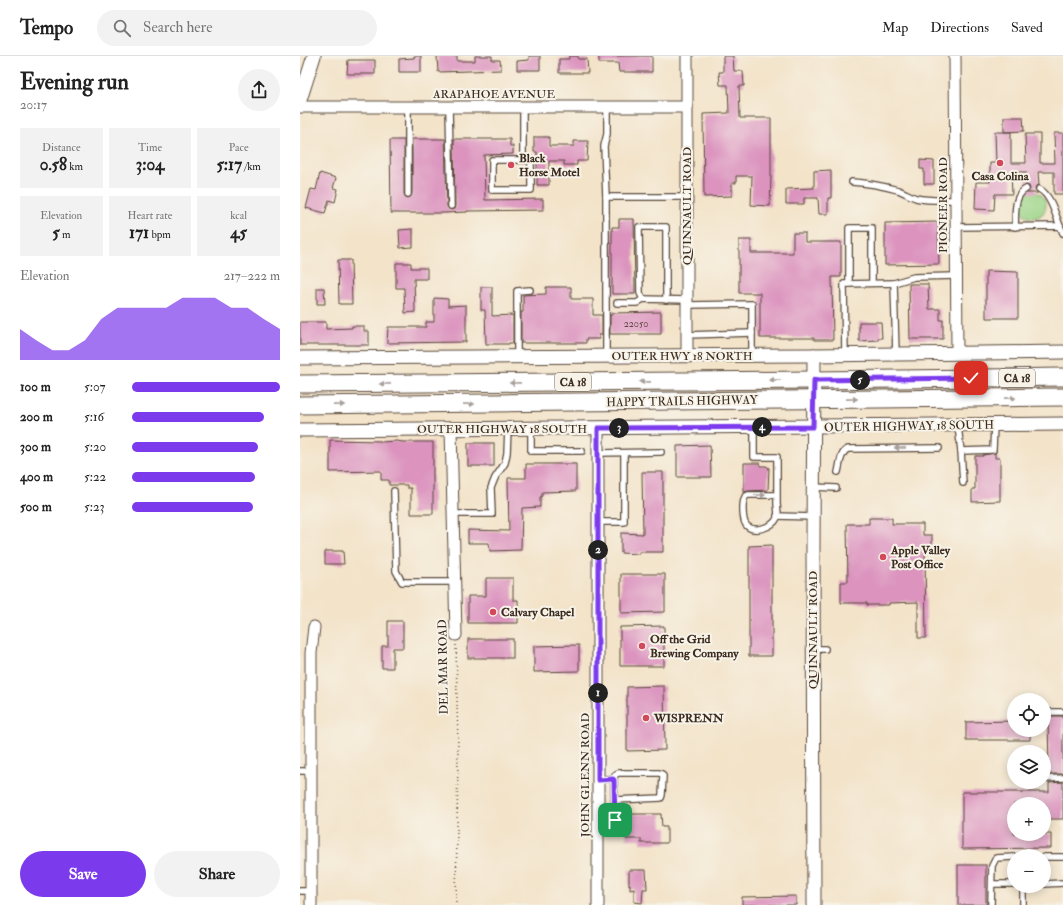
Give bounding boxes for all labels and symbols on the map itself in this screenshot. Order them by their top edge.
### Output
street label: ARAPAHOE AVENUE [432,87,555,102]
street label: QUINNAULT ROAD [680,147,695,265]
place label: Black Horse Motel [519,151,581,180]
street label: PIONEER ROAD [936,157,951,253]
marker: Casa Colina [995,158,1005,168]
marker: Black Horse Motel [506,160,516,170]
place label: Casa Colina [971,169,1030,184]
house number: 22050 [624,318,648,330]
street label: OUTER HWY 18 NORTH [611,349,753,364]
pin [954,361,988,395]
road number: CA 18 [999,369,1035,387]
pin: 5 [850,370,870,390]
road number: CA 18 [555,373,591,391]
one-way arrow [769,377,781,384]
one-way arrow [638,379,651,385]
one-way arrow [508,380,521,386]
one-way arrow [378,381,391,387]
street label: HAPPY TRAILS HIGHWAY [606,393,759,410]
one-way arrow [1004,395,1017,401]
one-way arrow [846,396,859,402]
one-way arrow [463,400,475,407]
one-way arrow [333,402,346,408]
pin: 4 [752,417,772,437]
pin: 3 [609,418,629,438]
street label: OUTER HIGHWAY 18 SOUTH [824,418,994,435]
street label: OUTER HIGHWAY 18 SOUTH [417,422,587,437]
one-way arrow [893,445,906,451]
one-way arrow [754,492,767,498]
pin: 2 [588,540,608,560]
place label: Apple Valley Post Office [890,543,951,572]
marker: Apple Valley Post Office [878,552,888,562]
street label: QUINNAULT ROAD [806,571,821,689]
place label: Calvary Chapel [501,605,575,620]
marker: Calvary Chapel [488,607,498,617]
street label: DEL MAR ROAD [435,619,452,715]
place label: Off the Grid Brewing Company [650,632,739,661]
marker: Off the Grid Brewing Company [637,641,647,651]
pin: 1 [588,683,608,703]
place label: WISPRENN [653,711,724,726]
street label: JOHN GLENN ROAD [578,713,593,838]
marker: WISPRENN [641,713,651,723]
pin [598,803,632,837]

